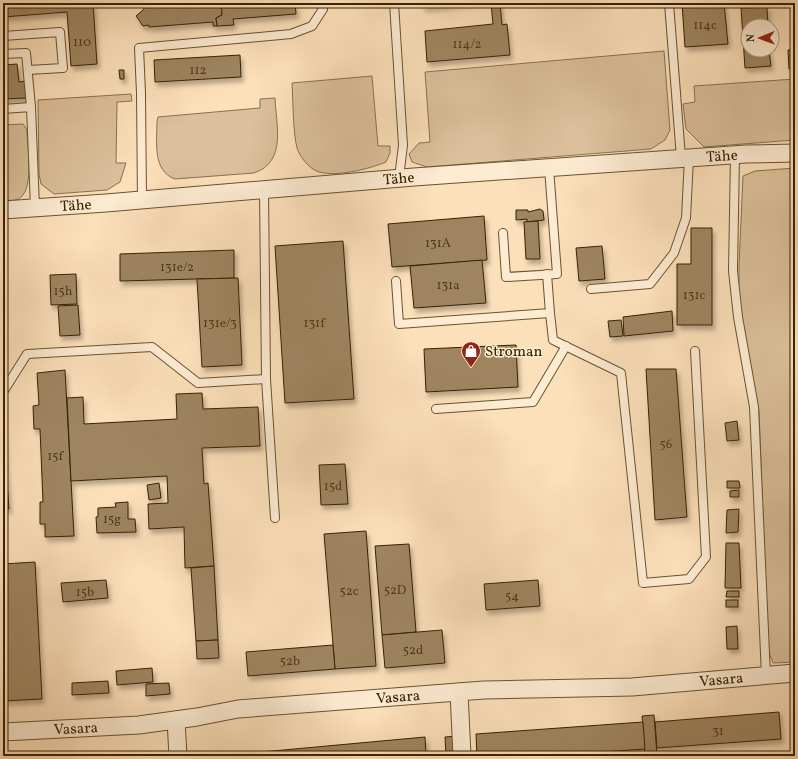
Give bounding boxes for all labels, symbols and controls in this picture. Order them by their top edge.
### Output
house number: 114c [693,17,717,35]
north arrow [740,18,780,58]
house number: 110 [73,34,91,52]
text: N [744,34,759,42]
house number: 114/2 [453,36,481,54]
house number: 112 [189,62,207,80]
street label: Tähe [706,146,739,169]
street label: Tähe [382,168,415,192]
street label: Tähe [59,195,92,218]
house number: 131A [425,235,451,253]
house number: 131e/2 [160,259,194,277]
house number: 131a [436,277,460,295]
house number: 15h [53,283,73,301]
house number: 131c [683,287,705,305]
house number: 131e/3 [203,315,237,333]
house number: 131f [303,315,326,333]
shop icon: Stroman [460,340,482,368]
place label: Stroman [485,342,543,363]
house number: 56 [660,436,673,454]
house number: 15f [47,448,64,466]
house number: 15d [324,478,342,496]
house number: 15g [103,511,121,529]
house number: 52D [384,582,407,600]
house number: 52c [339,583,359,601]
house number: 15b [76,584,94,602]
house number: 54 [505,588,519,606]
house number: 52d [403,642,423,660]
house number: 52b [280,653,300,671]
street label: Vasara [699,668,744,693]
street label: Vasara [375,686,421,710]
street label: Vasara [53,718,99,741]
house number: 31 [712,723,724,741]

